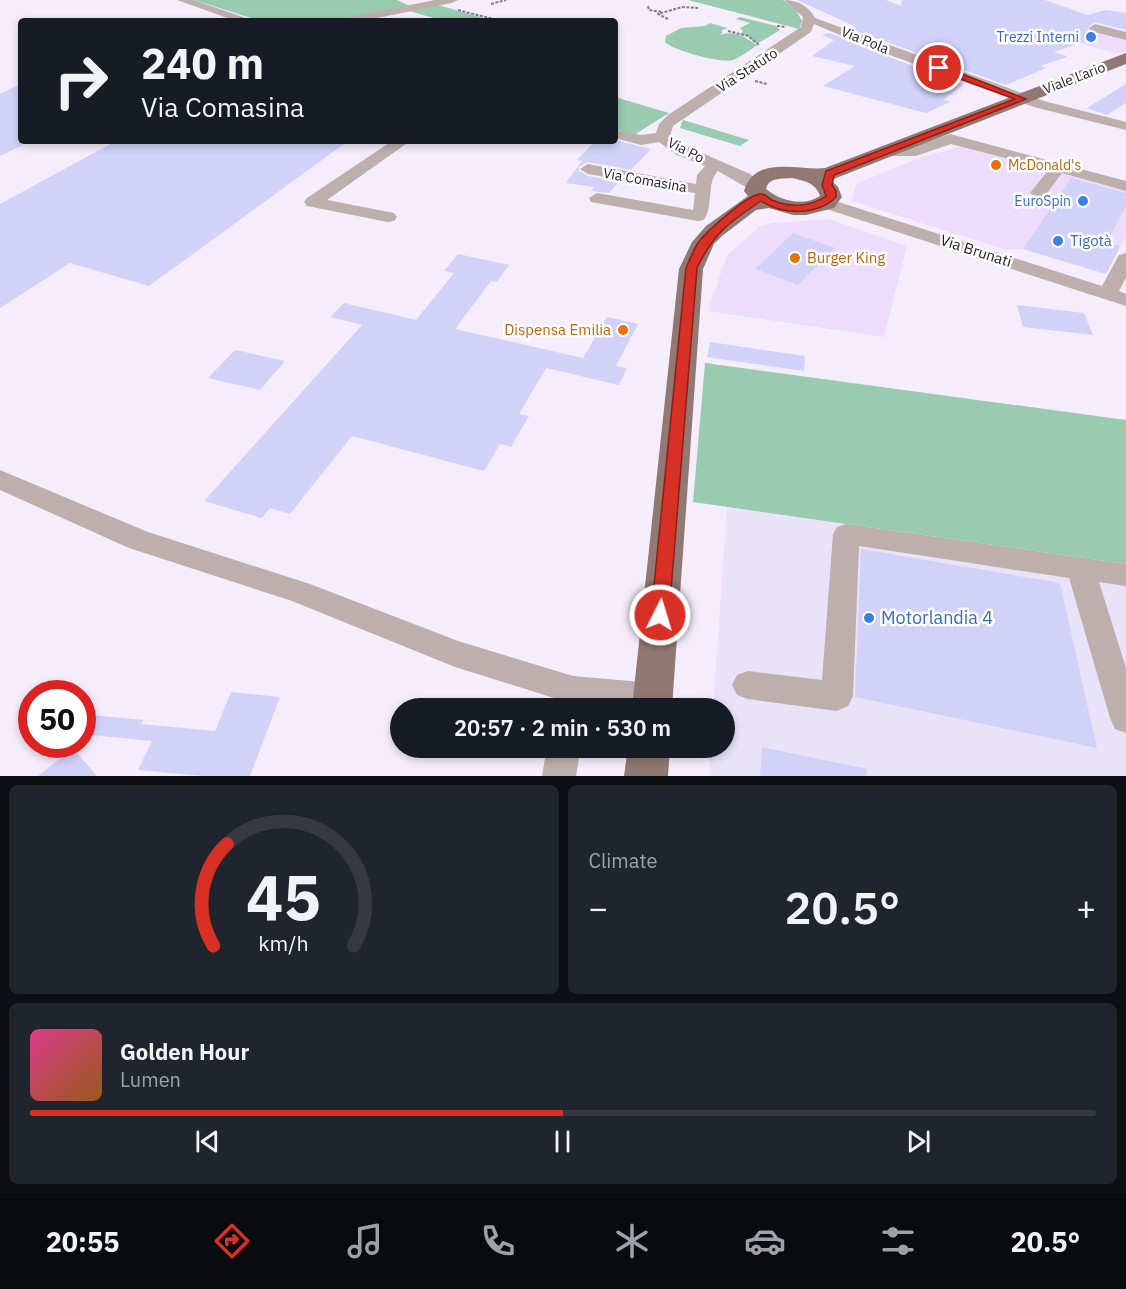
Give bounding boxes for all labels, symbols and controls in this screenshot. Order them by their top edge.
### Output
street label: Via Pola [838,22,892,58]
place label: Trezzi Interni [996,28,1079,46]
marker: Trezzi Interni [1084,30,1098,44]
text: 240 m [141,36,264,91]
icon: right [42,42,120,120]
pin [913,42,964,93]
street label: Via Statuto [713,44,781,96]
icon: arrive [922,51,955,84]
street label: Viale Lario [1040,58,1108,98]
text: Via Comasina [141,89,305,124]
street label: Via Po [665,133,708,167]
place label: McDonald's [1008,156,1081,174]
marker: McDonald's [989,158,1003,172]
street label: Via Comasina [602,164,689,196]
place label: EuroSpin [1014,192,1071,210]
marker: EuroSpin [1076,194,1090,208]
street label: Via Brunati [938,230,1014,271]
place label: Tigotà [1070,231,1112,250]
marker: Tigotà [1051,234,1065,248]
place label: Burger King [807,248,885,267]
marker: Burger King [788,251,802,265]
place label: Dispensa Emilia [504,320,611,339]
marker: Dispensa Emilia [616,323,630,337]
position arrow [628,583,692,647]
place label: Motorlandia 4 [881,606,993,629]
marker: Motorlandia 4 [862,611,876,625]
speed limit sign: 50 [18,680,96,758]
text: 20:57 · 2 min · 530 m [454,713,671,742]
text: Climate [589,847,657,874]
text: 45 [246,856,321,937]
text: 20.5° [784,878,900,936]
text: − [589,886,608,929]
text: + [1076,886,1096,929]
text: km/h [259,930,309,958]
text: Golden Hour [120,1037,249,1066]
text: Lumen [120,1066,181,1093]
icon: previous [191,1125,224,1158]
icon: pause [546,1125,579,1158]
icon: next [902,1125,935,1158]
icon: directions [211,1220,253,1262]
icon: music [344,1220,386,1262]
icon: phone [477,1220,519,1262]
icon: climate [611,1220,653,1262]
icon: car [744,1220,786,1262]
icon: filters [877,1220,919,1262]
text: 20:55 [46,1224,119,1259]
text: 20.5° [1011,1224,1080,1259]

